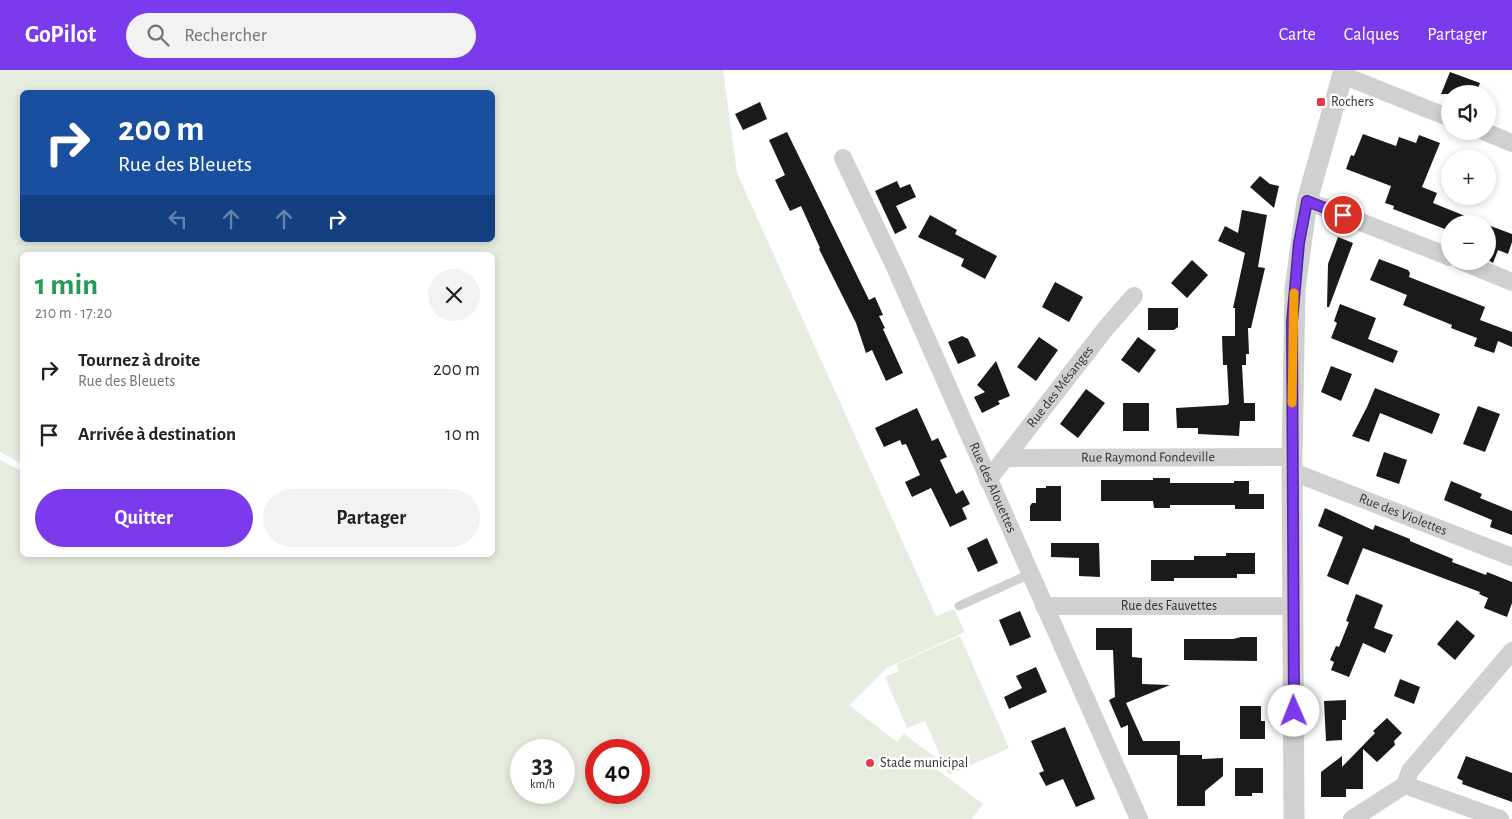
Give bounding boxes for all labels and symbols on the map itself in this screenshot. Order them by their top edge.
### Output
place label: Rochers [1331,95,1374,109]
marker: Rochers [1315,96,1327,108]
pin [1322,194,1364,236]
street label: Rue des Mésanges [1024,343,1096,430]
street label: Rue des Alouettes [966,440,1019,535]
street label: Rue Raymond Fondeville [1081,450,1215,465]
street label: Rue des Violettes [1357,491,1449,538]
street label: Rue des Fauvettes [1121,599,1217,613]
position arrow [1267,684,1319,736]
speed limit sign: 40 [585,739,650,804]
place label: Stade municipal [880,756,968,770]
marker: Stade municipal [864,757,876,769]

